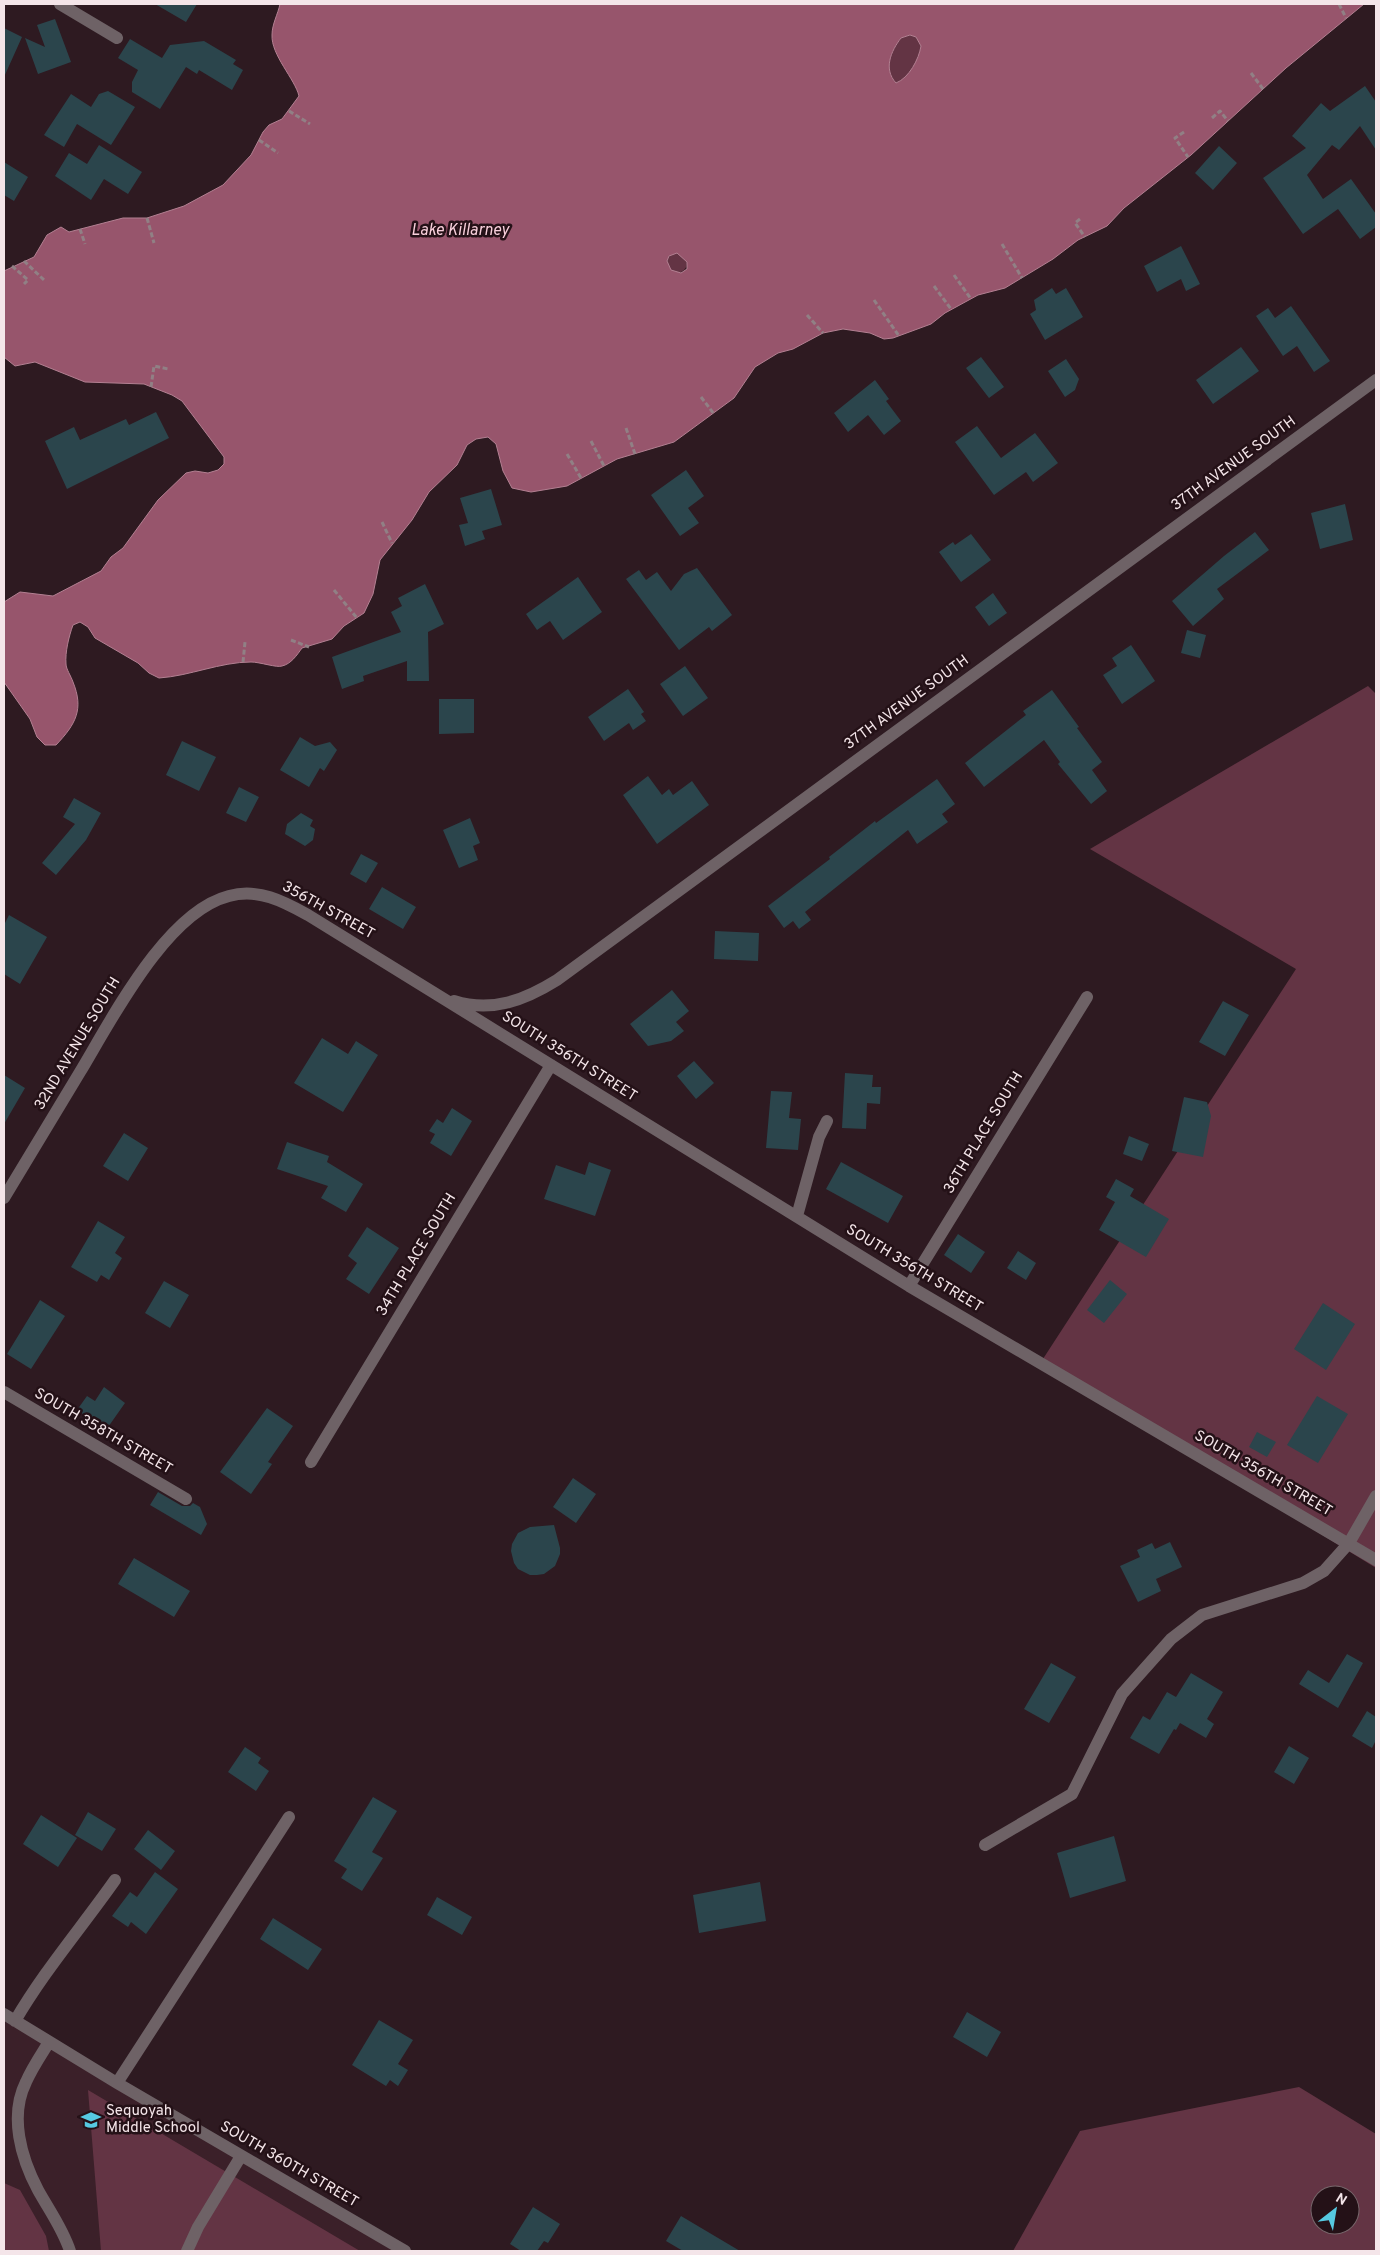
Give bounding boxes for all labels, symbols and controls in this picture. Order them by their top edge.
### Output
water label: Lake Killarney [411,221,511,241]
street label: 37TH AVENUE SOUTH [1168,412,1300,516]
street label: 37TH AVENUE SOUTH [841,651,973,755]
street label: 356TH STREET [278,878,378,944]
street label: 32ND AVENUE SOUTH [31,974,125,1114]
street label: SOUTH 356TH STREET [498,1008,640,1106]
street label: 36TH PLACE SOUTH [940,1068,1028,1198]
street label: 34TH PLACE SOUTH [373,1190,461,1320]
street label: SOUTH 356TH STREET [842,1221,986,1317]
street label: SOUTH 358TH STREET [30,1385,176,1479]
street label: SOUTH 356TH STREET [1191,1427,1335,1521]
place label: Sequoyah Middle School [106,2102,200,2138]
school or university icon: Sequoyah Middle School [80,2109,102,2131]
street label: SOUTH 360TH STREET [216,2118,362,2212]
north arrow [1310,2185,1360,2235]
text: N [1332,2190,1350,2210]

